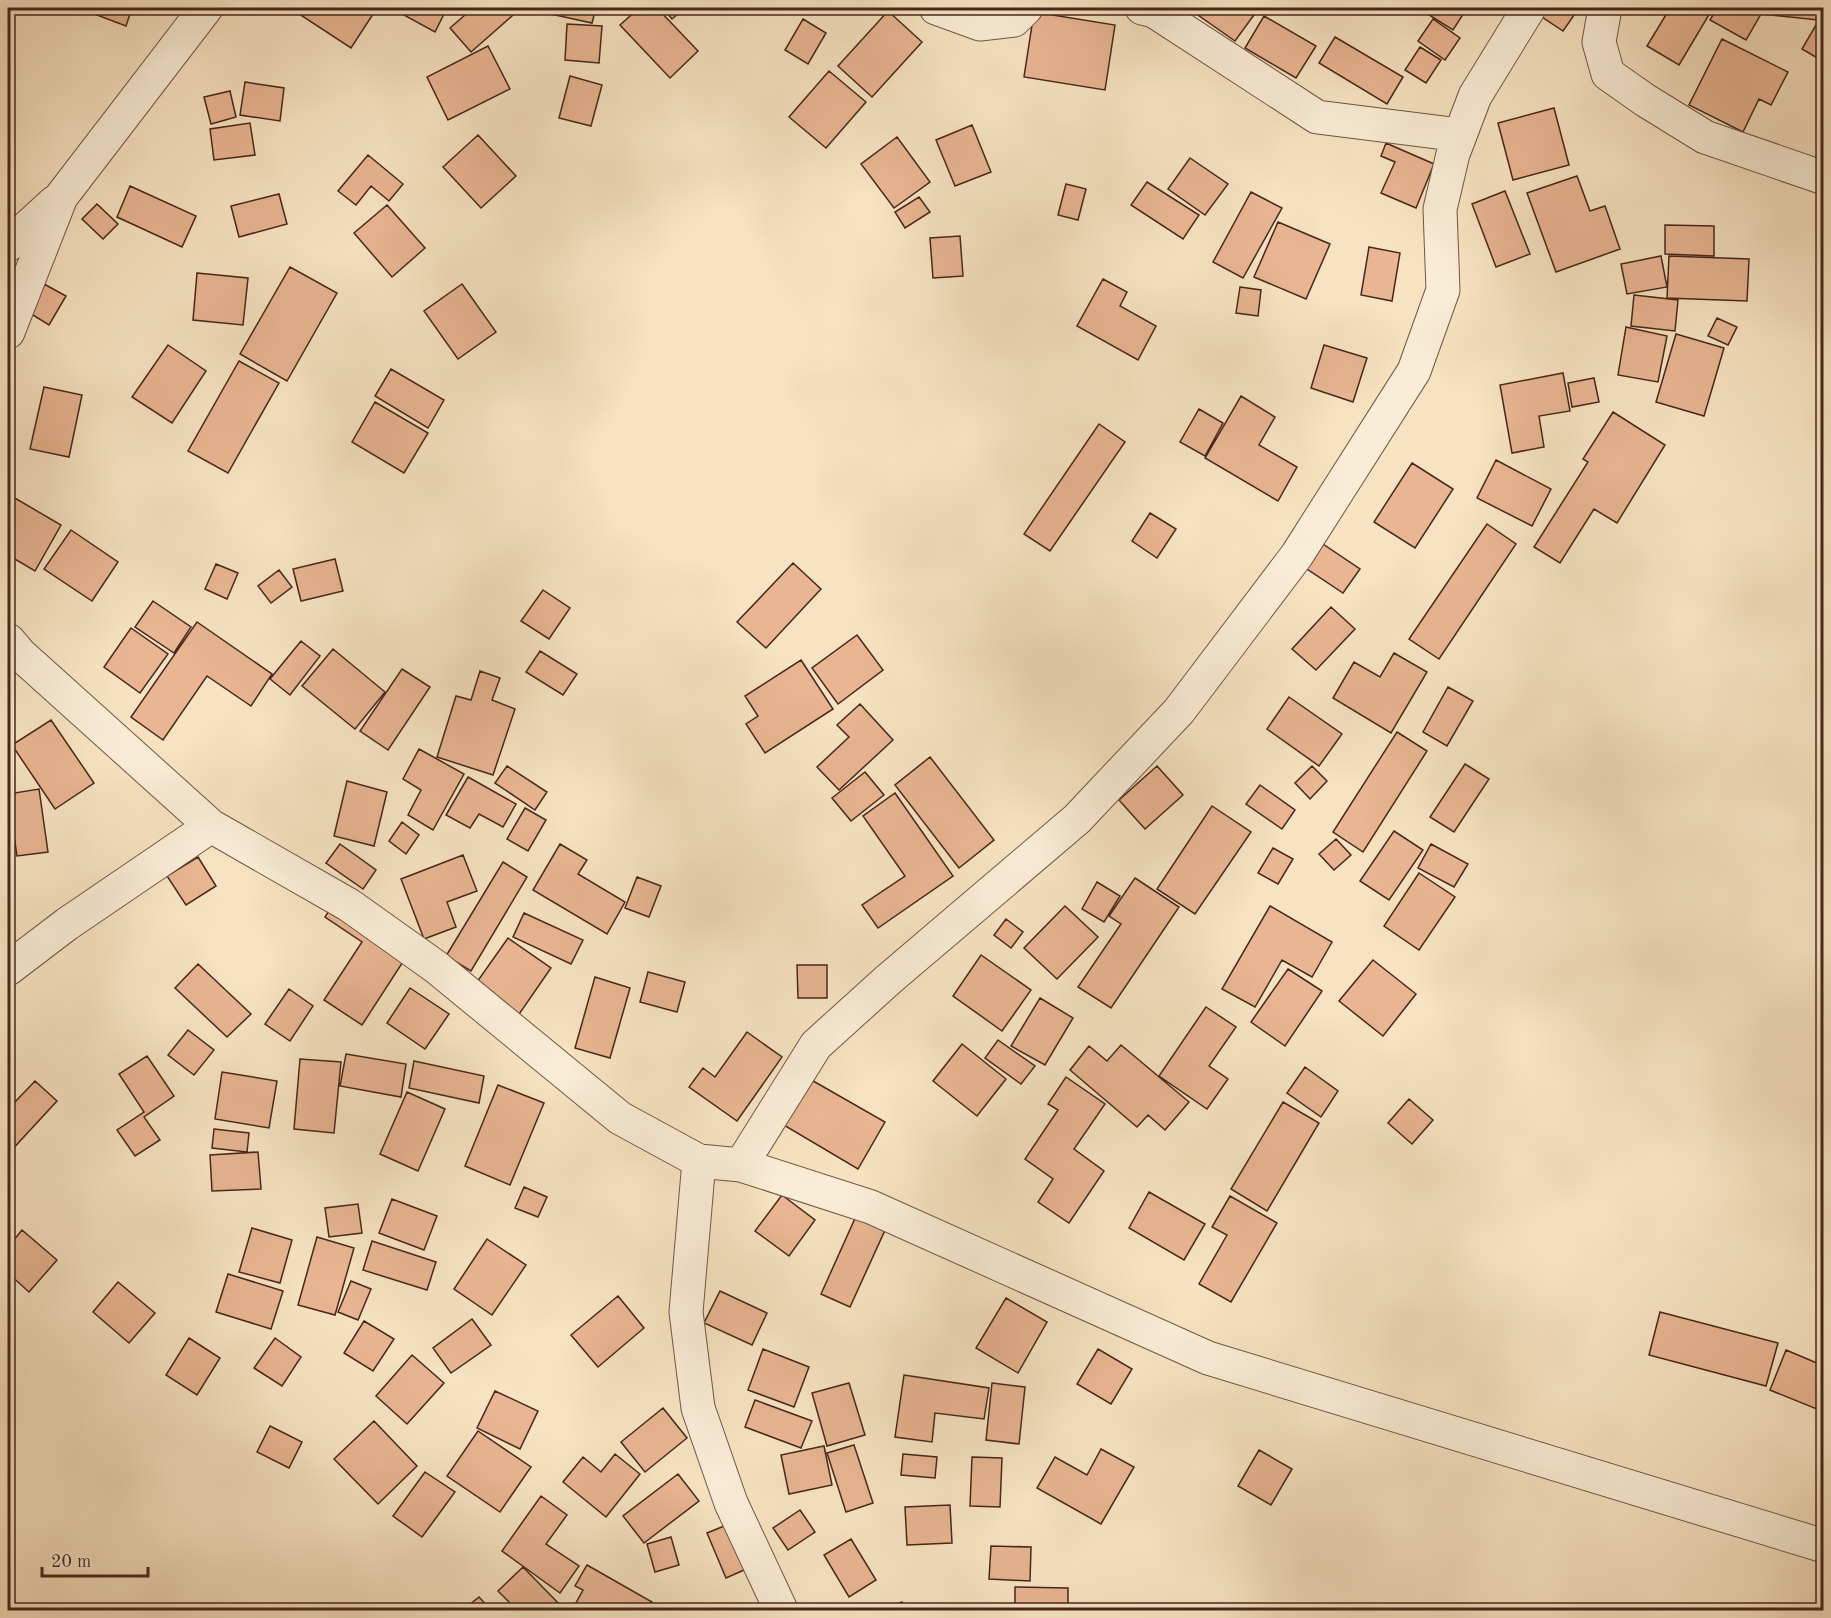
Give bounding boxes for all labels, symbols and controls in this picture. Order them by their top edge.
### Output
scale bar [42,1540,148,1578]
text: 20 m [51,1553,91,1571]

